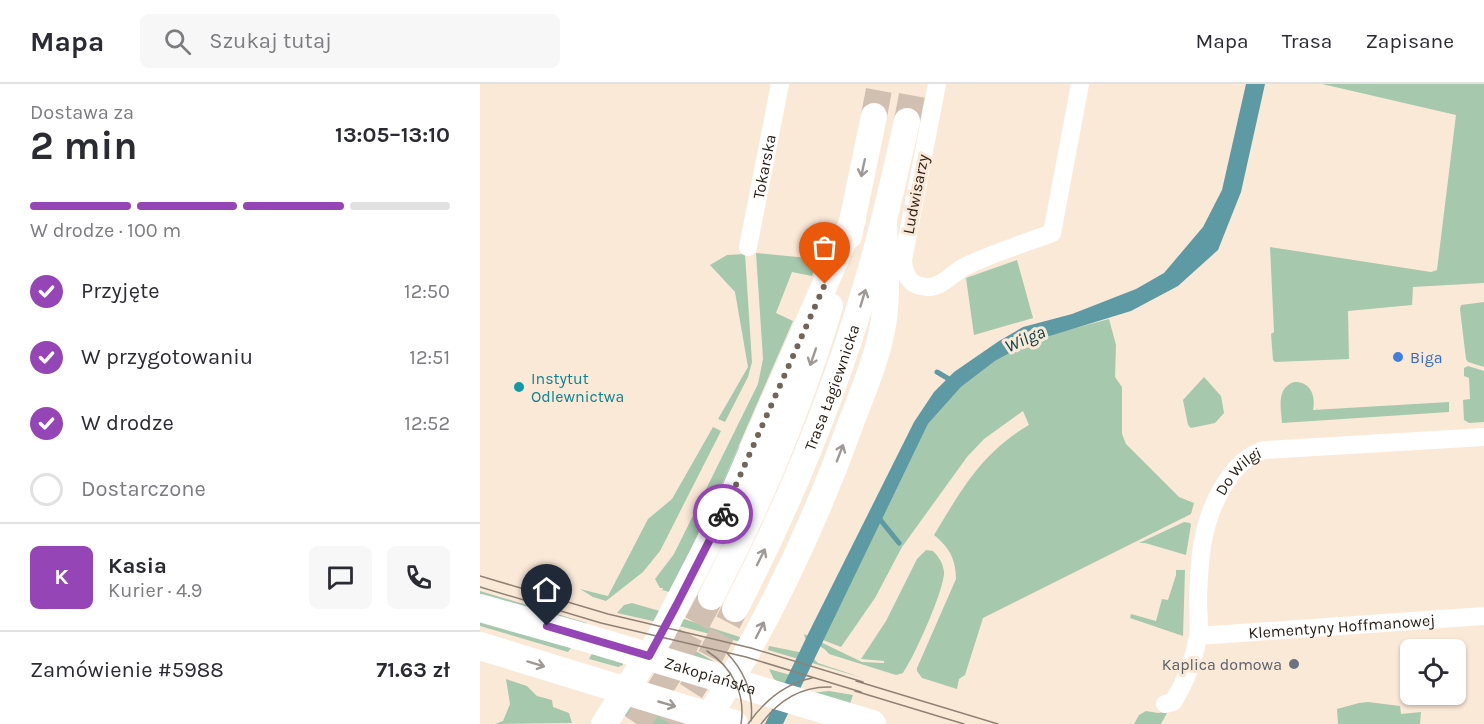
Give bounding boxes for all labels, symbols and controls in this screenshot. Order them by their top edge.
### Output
search box [140,14,560,68]
text: Mapa [30,25,104,58]
icon: search [161,25,194,58]
text: Szukaj tutaj [209,28,332,54]
text: Mapa [1196,29,1249,53]
text: Trasa [1282,29,1332,53]
text: Zapisane [1365,29,1454,53]
text: Dostawa za [30,101,134,124]
text: 13:05–13:10 [335,122,450,148]
text: 2 min [30,123,138,169]
street label: Tokarska [749,133,780,201]
street label: Ludwisarzy [898,152,933,236]
one-way arrow [857,158,869,177]
text: W drodze · 100 m [30,219,181,242]
pin [799,222,850,284]
icon: bag [808,231,841,264]
icon: check [30,275,63,308]
text: Przyjęte [81,278,160,304]
text: 12:50 [404,280,450,303]
one-way arrow [858,289,869,308]
water label: Wilga [1001,321,1049,357]
street label: Trasa Łagiewnicka [800,322,863,453]
icon: check [30,341,63,374]
text: W przygotowaniu [81,344,253,370]
text: 12:51 [409,346,450,369]
one-way arrow [807,347,818,366]
place label: Biga [1410,348,1443,367]
marker: Biga [1391,350,1405,364]
place label: Instytut Odlewnictwa [531,369,624,406]
marker: Instytut Odlewnictwa [512,380,526,394]
icon: check [30,407,63,440]
text: W drodze [81,410,174,436]
text: 12:52 [404,412,450,435]
street label: Do Wilgi [1211,443,1264,499]
one-way arrow [836,444,847,462]
text: Dostarczone [81,476,206,502]
courier [693,484,753,544]
icon: bike [707,498,740,531]
button: chat [309,546,372,609]
button: phone [387,546,450,609]
one-way arrow [756,549,768,567]
text: Kasia [108,553,167,579]
text: K [54,564,69,590]
pin [521,564,572,626]
icon: home [530,573,563,606]
text: Kurier · 4.9 [108,579,202,602]
street label: Klementyny Hoffmanowej [1248,610,1436,642]
one-way arrow [755,622,766,640]
map controls [1400,639,1466,705]
button: locate [1400,639,1466,705]
street label: Zakopiańska [662,653,758,699]
place label: Kaplica domowa [1162,655,1282,674]
text: Zamówienie #5988 [30,657,224,683]
text: 71.63 zł [376,657,450,683]
marker: Kaplica domowa [1287,657,1301,671]
one-way arrow [526,659,545,670]
one-way arrow [657,699,676,711]

